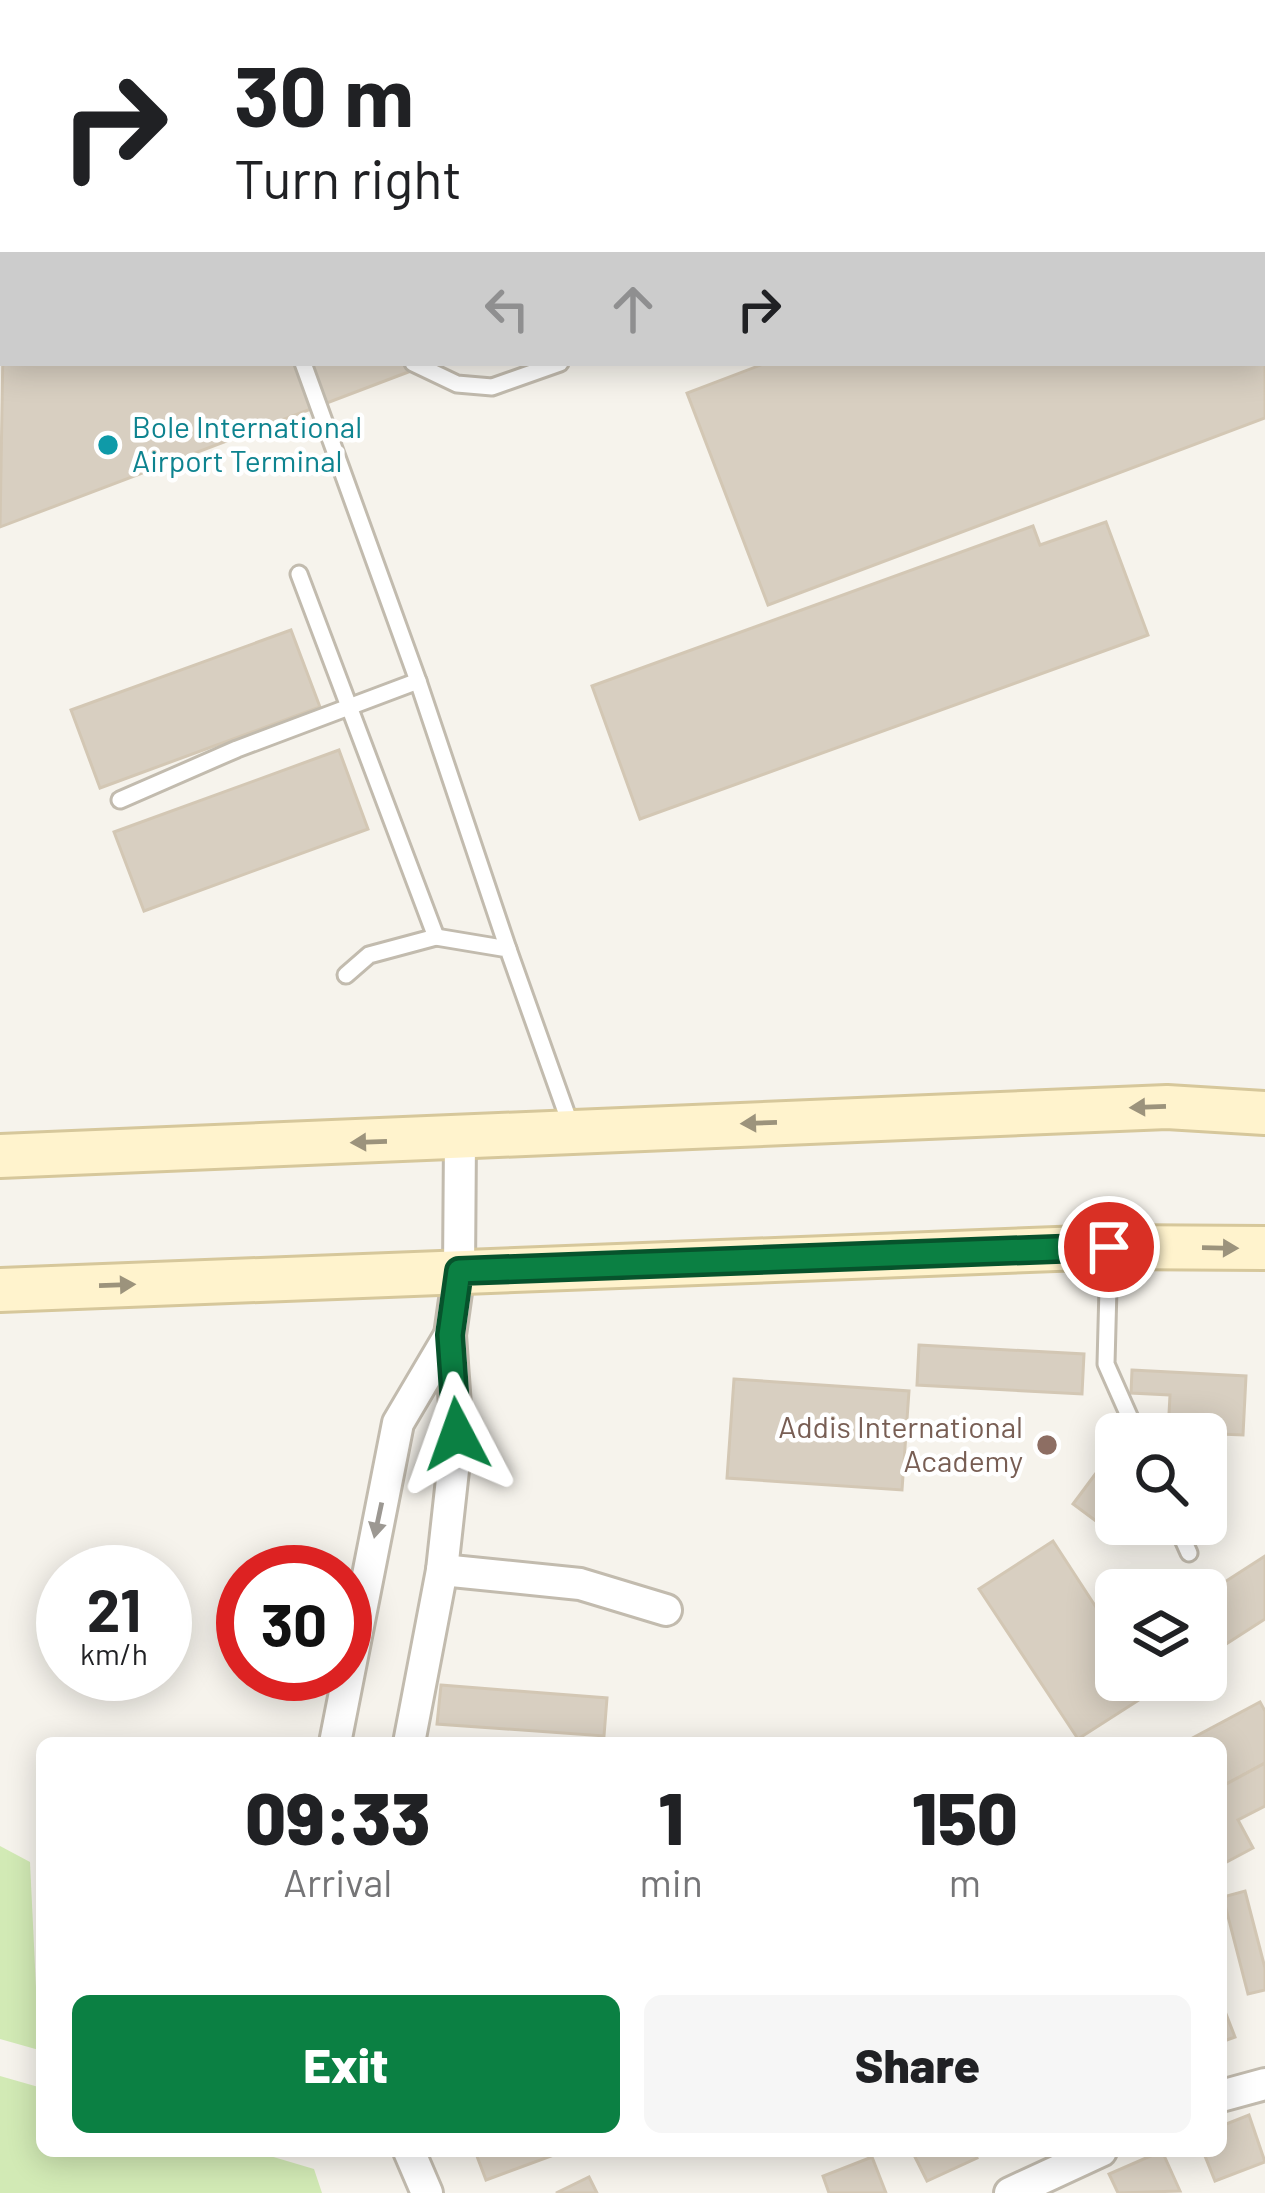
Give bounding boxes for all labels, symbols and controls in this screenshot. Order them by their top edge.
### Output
text: 30 m [234,43,414,144]
icon: right [36,48,192,204]
text: Turn right [234,145,462,210]
icon: left [474,276,540,342]
icon: ahead [600,276,666,342]
icon: right [726,276,792,342]
place label: Bole International Airport Terminal [132,408,362,478]
marker: Bole International Airport Terminal [95,432,121,458]
one-way arrow [1128,1098,1166,1117]
one-way arrow [739,1114,777,1133]
one-way arrow [349,1132,387,1151]
pin [1058,1196,1160,1298]
icon: arrive [1076,1214,1142,1280]
one-way arrow [1202,1238,1240,1258]
one-way arrow [99,1275,137,1294]
position arrow [394,1371,520,1497]
place label: Addis International Academy [778,1408,1023,1478]
map controls [1095,1413,1227,1701]
button: search [1095,1413,1227,1545]
marker: Addis International Academy [1034,1432,1060,1458]
one-way arrow [367,1501,386,1539]
speed limit sign: 30 [216,1545,372,1701]
button: layers [1095,1569,1227,1701]
text: 21 [87,1572,141,1644]
text: km/h [80,1635,148,1671]
text: 09:33 [245,1773,430,1859]
text: 1 [658,1773,684,1859]
text: 150 [912,1773,1018,1859]
text: Arrival [283,1858,392,1905]
text: min [640,1858,703,1905]
text: m [949,1858,981,1905]
button: Exit [72,1995,620,2133]
button: Share [644,1995,1191,2133]

